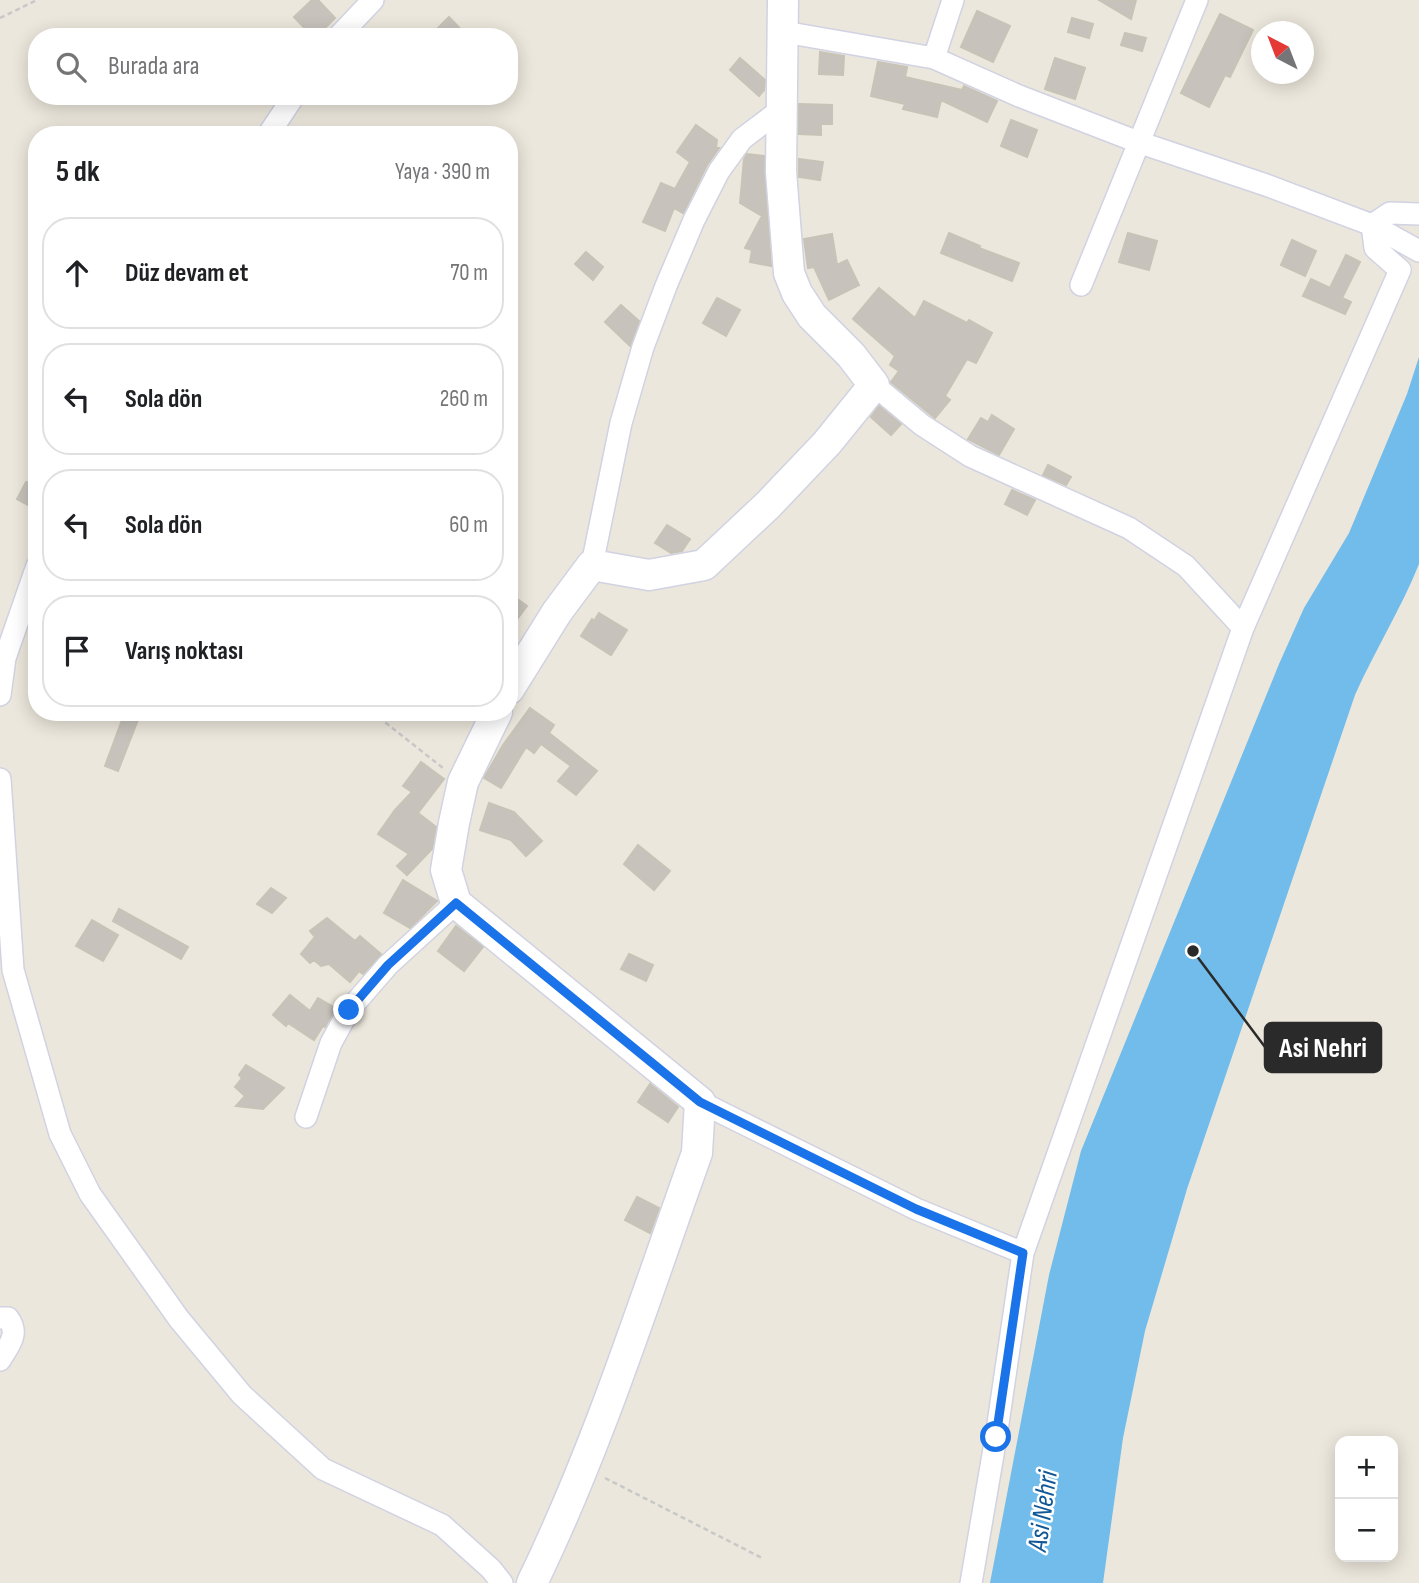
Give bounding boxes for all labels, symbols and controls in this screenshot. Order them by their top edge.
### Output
north arrow [1251,21,1314,84]
search box [28,28,518,105]
icon: search [52,48,90,86]
text: Burada ara [108,51,200,82]
text: 5 dk [56,154,100,190]
text: Yaya · 390 m [395,158,490,186]
icon: ahead [58,254,96,292]
text: Düz devam et [125,258,248,289]
text: 70 m [450,259,488,287]
icon: left [58,380,96,418]
text: Sola dön [125,384,202,415]
text: 260 m [440,385,488,413]
icon: left [58,506,96,544]
text: Sola dön [125,510,202,541]
text: 60 m [449,511,488,539]
icon: arrive [58,632,96,670]
text: Varış noktası [125,636,243,667]
route end [333,994,364,1025]
callout: Asi Nehri [1265,1023,1381,1072]
text: Asi Nehri [1278,1032,1367,1065]
route start [980,1421,1011,1452]
map controls [1335,1436,1398,1562]
button: + [1335,1436,1398,1499]
water label: Asi Nehri [1021,1468,1065,1554]
button: − [1335,1499,1398,1562]

